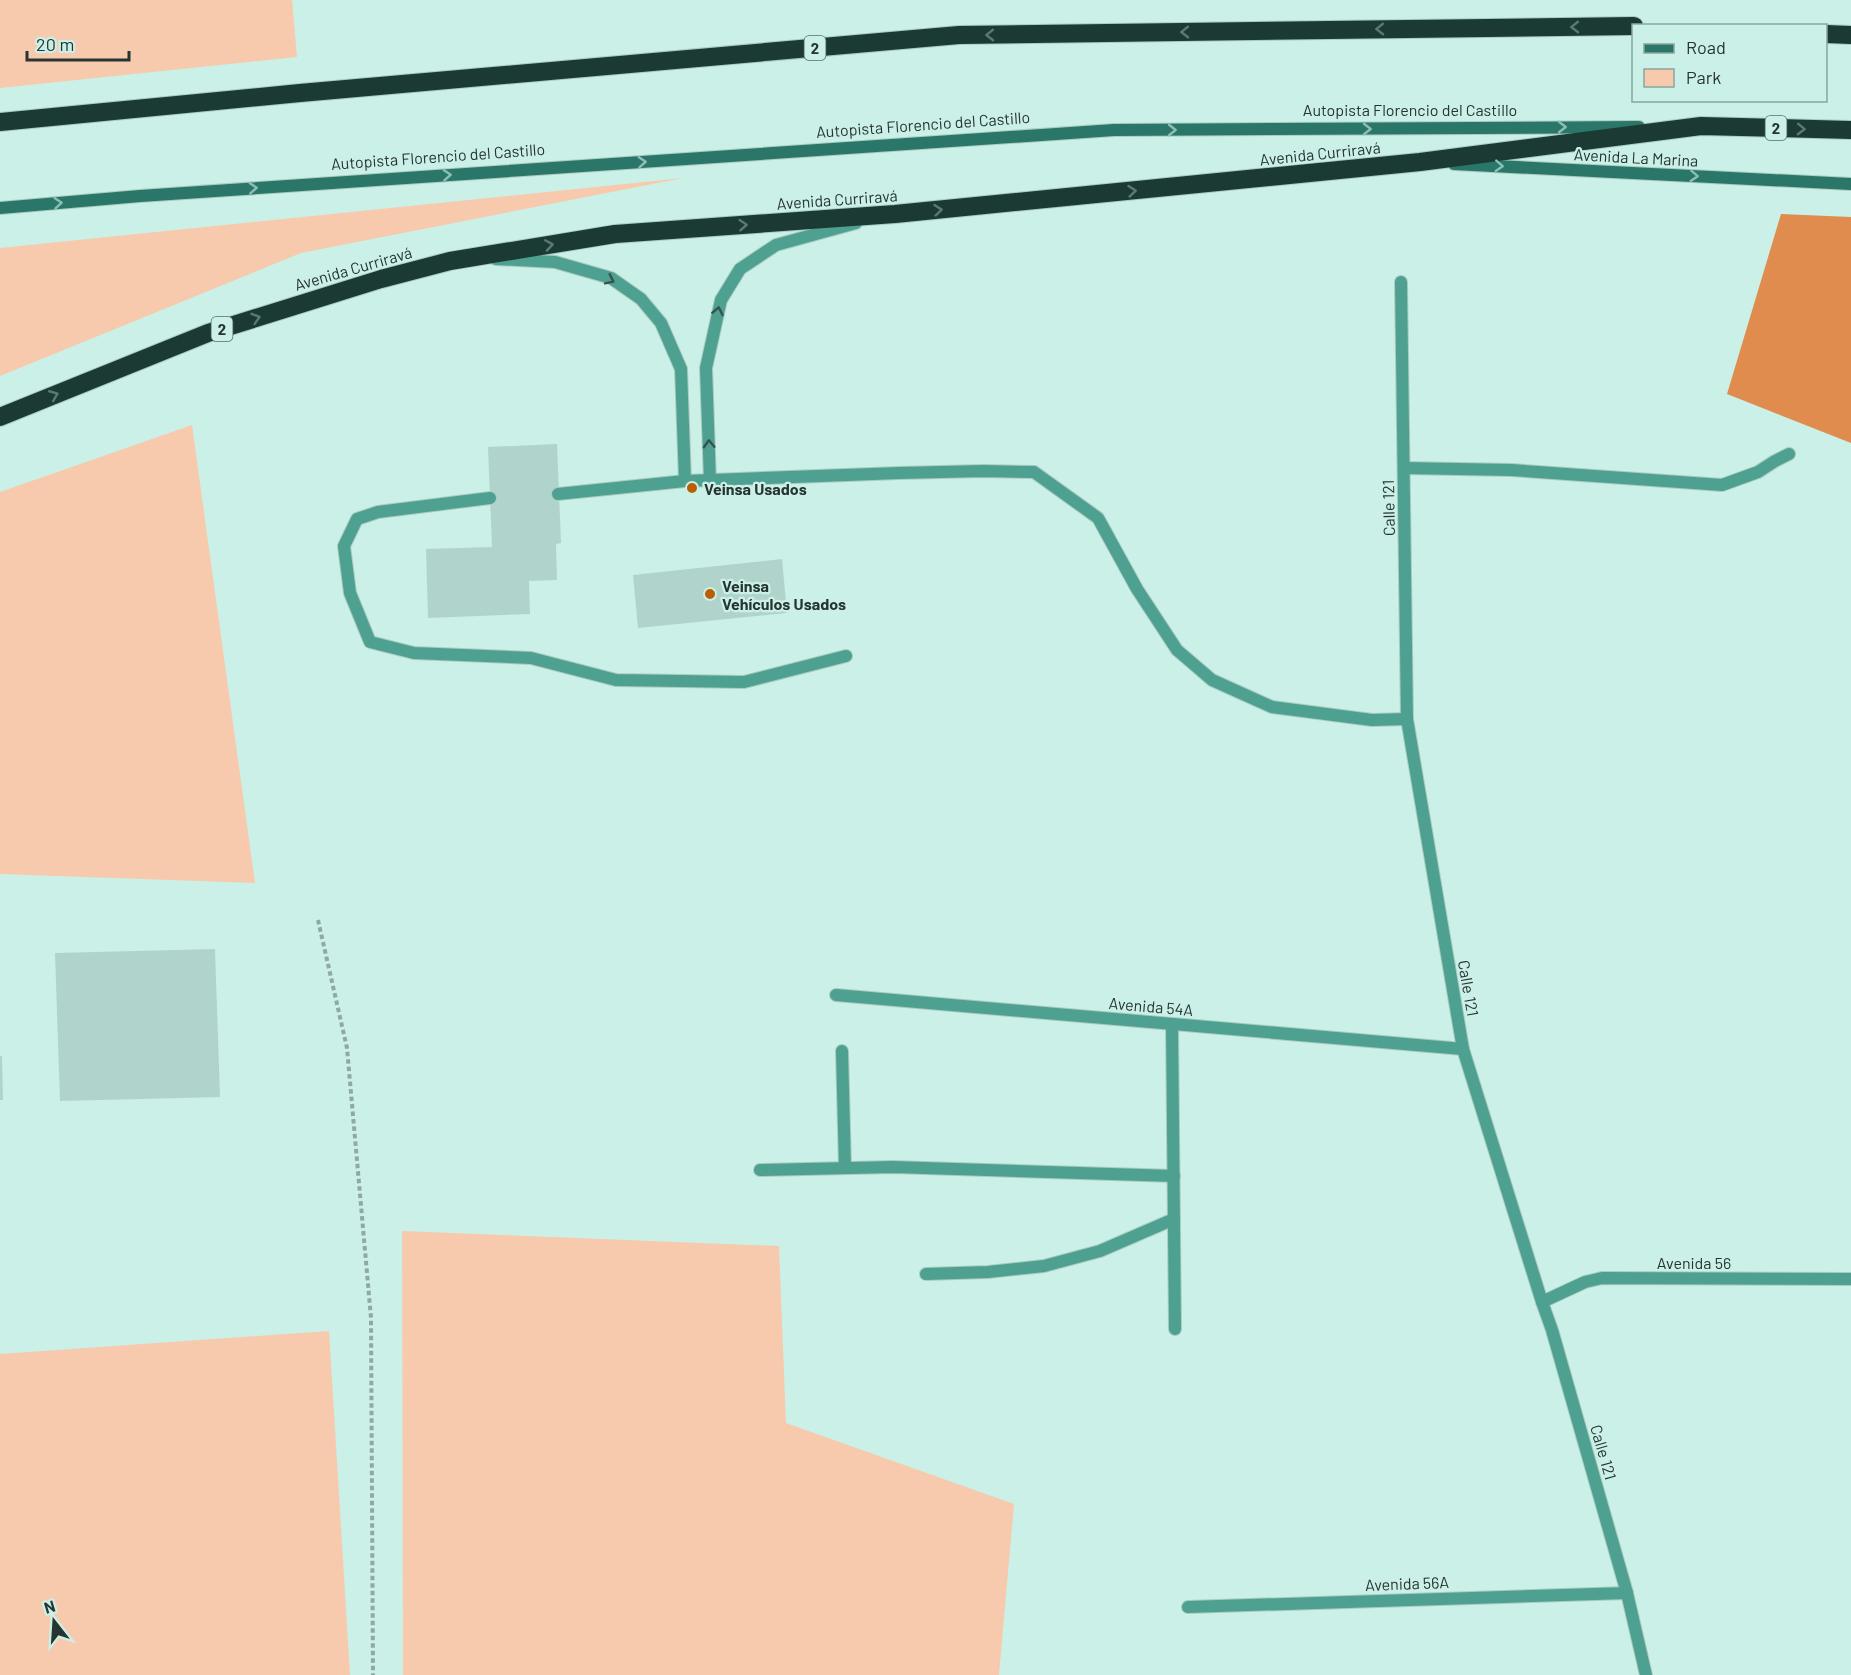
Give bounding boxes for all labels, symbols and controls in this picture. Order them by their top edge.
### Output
one-way arrow [1571,21,1580,33]
one-way arrow [1376,23,1385,36]
scale bar [27,24,129,62]
legend [1632,24,1827,102]
one-way arrow [1181,26,1190,38]
one-way arrow [986,28,995,41]
text: 20 m [36,33,74,55]
road number: 2 [804,36,826,60]
text: Road [1686,36,1726,58]
text: Park [1686,66,1721,88]
street label: Autopista Florencio del Castillo [1303,100,1517,119]
street label: Autopista Florencio del Castillo [815,107,1031,141]
road number: 2 [1766,116,1786,140]
one-way arrow [1558,121,1567,133]
one-way arrow [1797,122,1806,135]
one-way arrow [1363,123,1372,135]
one-way arrow [1168,124,1177,136]
street label: Avenida Curriravá [1259,137,1381,169]
street label: Autopista Florencio del Castillo [330,139,546,173]
street label: Avenida La Marina [1573,144,1699,170]
one-way arrow [637,156,646,169]
one-way arrow [1495,160,1504,173]
one-way arrow [443,169,452,182]
one-way arrow [1690,170,1699,183]
one-way arrow [248,182,257,195]
street label: Avenida Curriravá [776,185,898,213]
one-way arrow [1127,185,1136,198]
one-way arrow [54,197,63,210]
one-way arrow [933,204,942,217]
one-way arrow [739,219,748,232]
one-way arrow [544,239,554,252]
street label: Avenida Curriravá [292,242,414,294]
one-way arrow [604,273,615,285]
one-way arrow [711,306,724,316]
one-way arrow [250,313,261,325]
road number: 2 [212,317,232,341]
one-way arrow [48,390,59,402]
one-way arrow [703,440,715,449]
place label: Veinsa Usados [704,479,807,498]
street label: Calle 121 [1378,480,1398,536]
marker: Veinsa Usados [685,481,699,495]
place label: Veinsa Vehículos Usados [722,576,846,613]
marker: Veinsa Vehículos Usados [703,587,717,601]
street label: Calle 121 [1455,959,1483,1017]
street label: Avenida 54A [1108,993,1194,1019]
street label: Avenida 56 [1657,1253,1731,1272]
street label: Calle 121 [1587,1422,1621,1482]
street label: Avenida 56A [1365,1572,1450,1594]
north arrow [24,1591,84,1651]
text: N [42,1596,57,1617]

